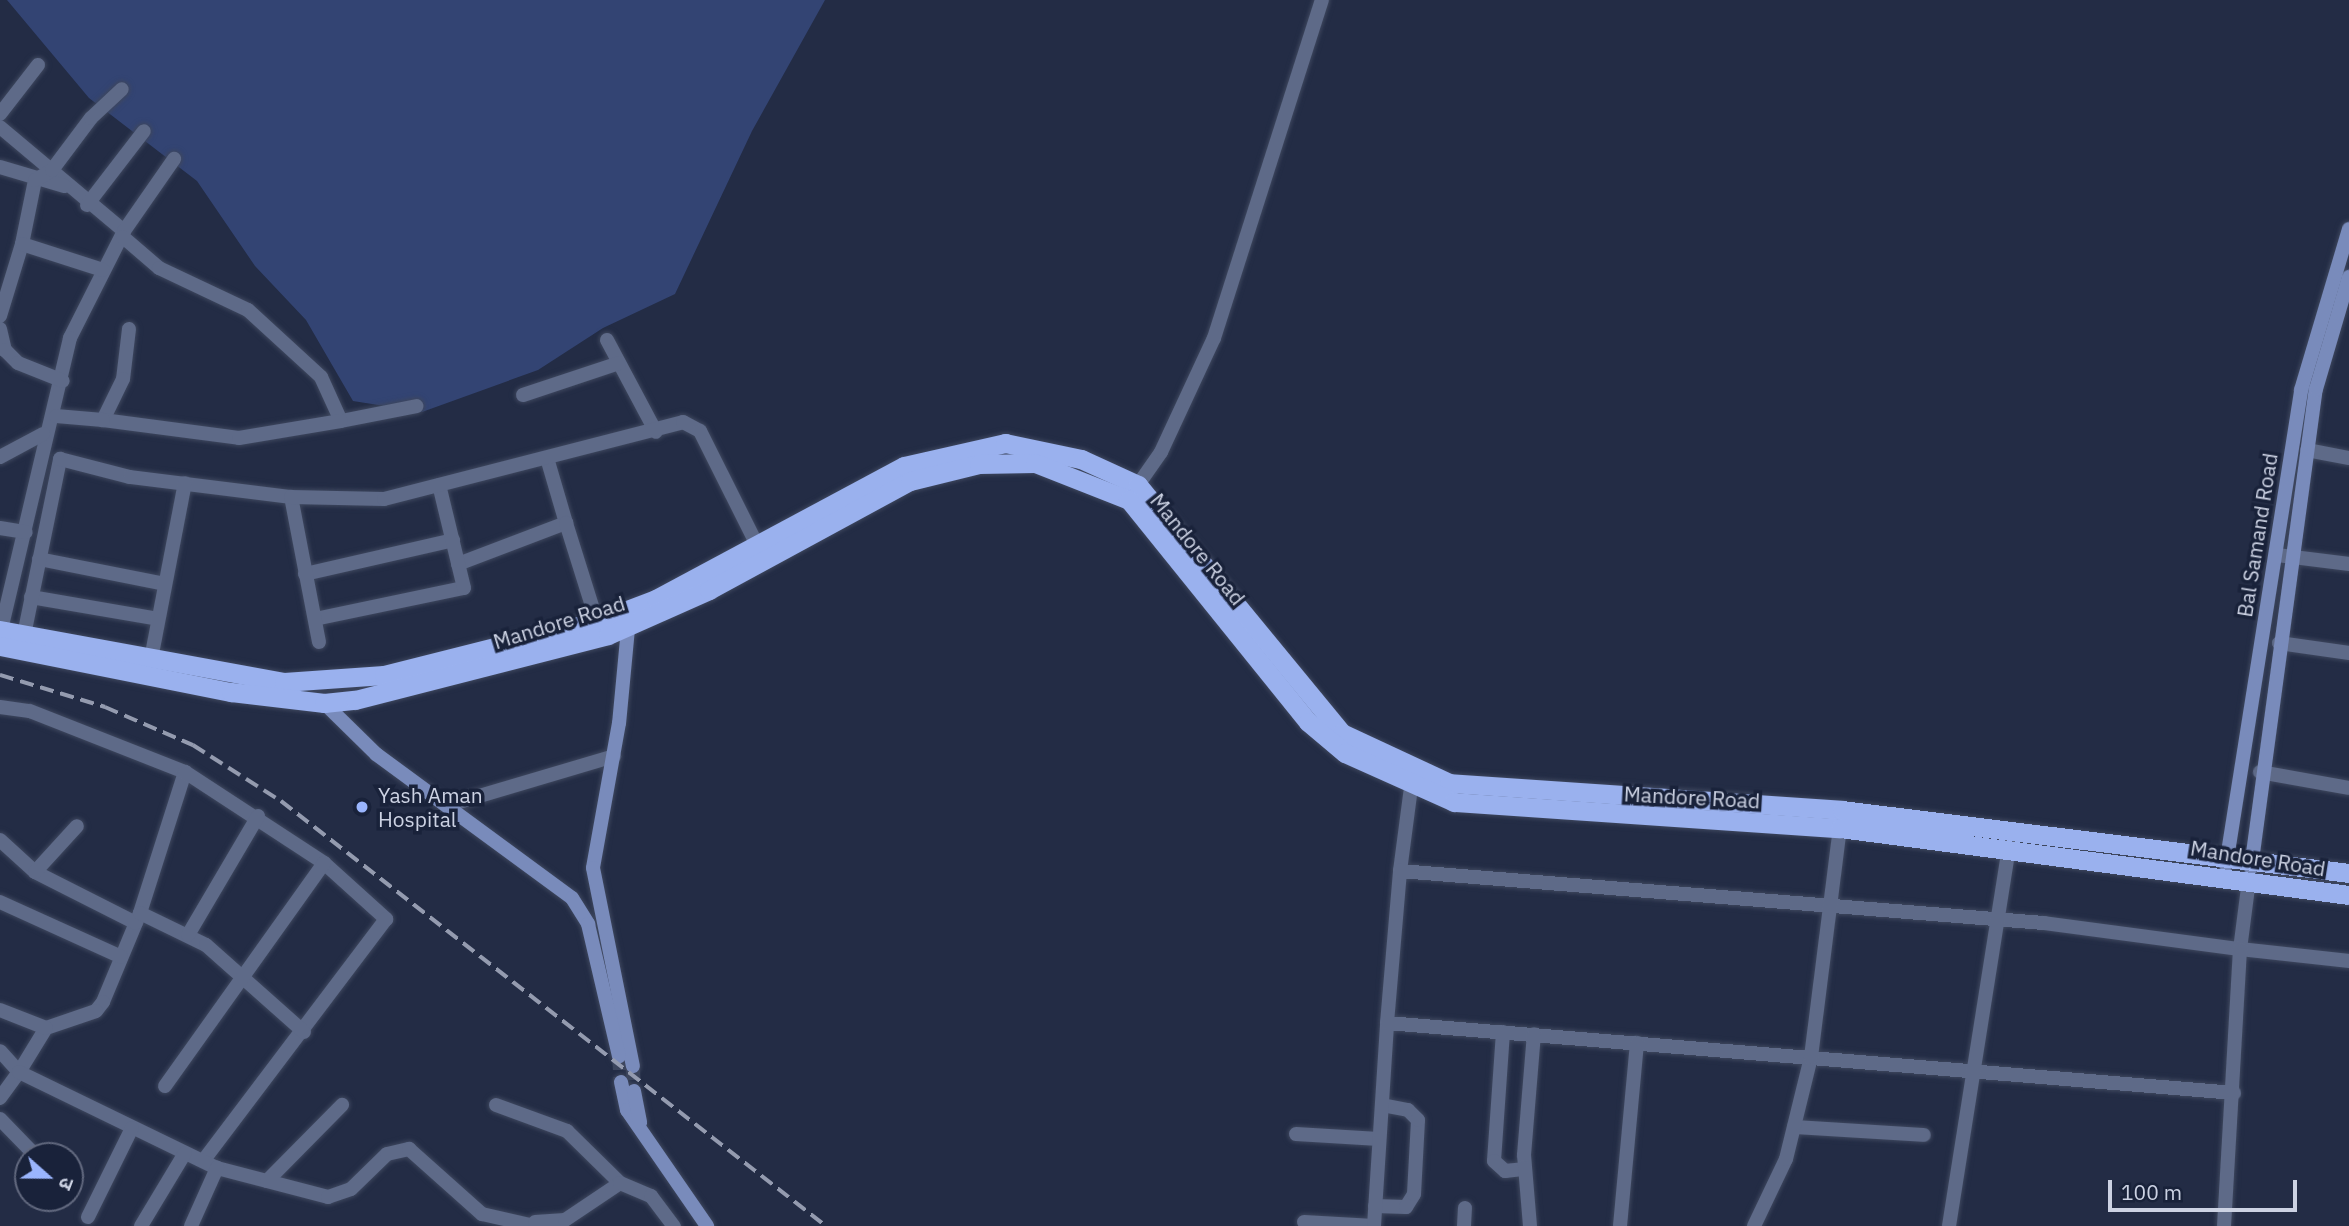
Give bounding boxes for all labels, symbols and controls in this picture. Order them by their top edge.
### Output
street label: Bal Samand Road [2232,451,2282,619]
street label: Mandore Road [1145,488,1251,610]
street label: Mandore Road [490,590,628,654]
street label: Mandore Road [1623,781,1761,813]
place label: Yash Aman Hospital [378,782,483,832]
marker: Yash Aman Hospital [352,797,372,817]
street label: Mandore Road [2189,835,2327,881]
north arrow [14,1142,84,1212]
scale bar [2111,1166,2300,1210]
text: उ [54,1174,80,1193]
text: 100 m [2121,1178,2182,1206]

